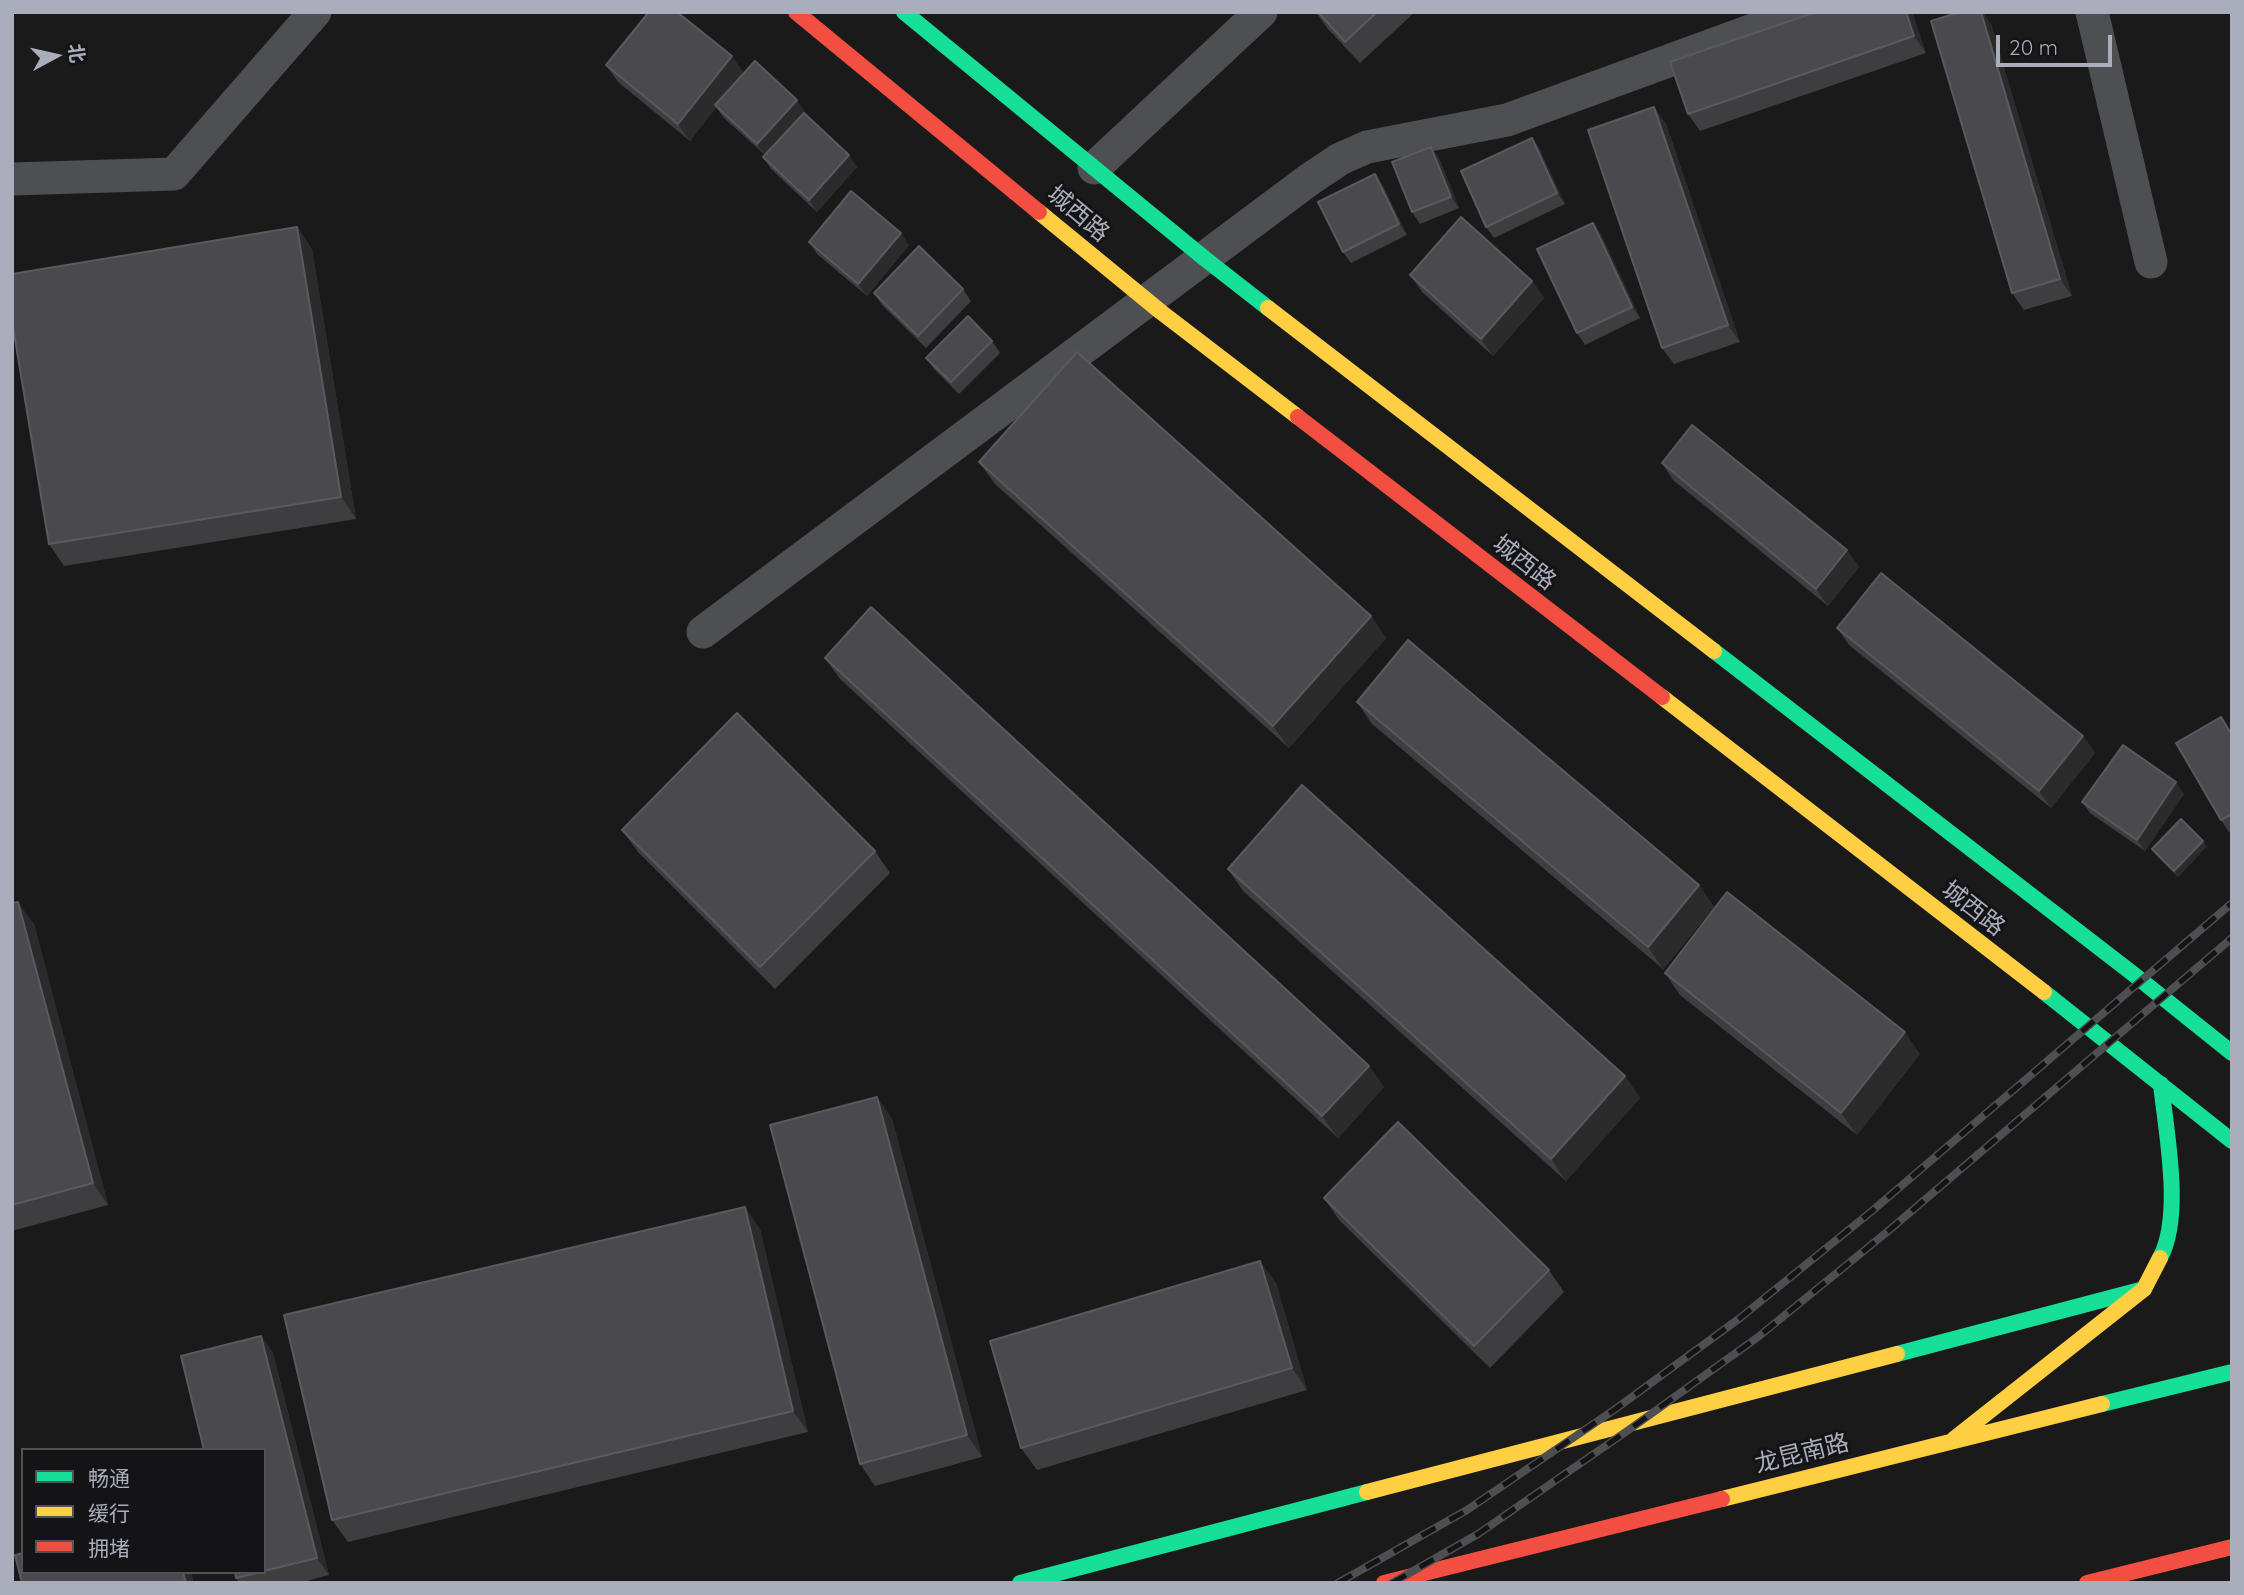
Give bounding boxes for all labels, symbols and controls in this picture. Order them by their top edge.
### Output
north arrow [21,21,91,91]
scale bar [1999,21,2114,65]
text: 20 m [2009,34,2058,60]
text: 北 [64,42,90,64]
street label: 城西路 [1041,180,1115,248]
street label: 城西路 [1487,529,1561,597]
street label: 城西路 [1936,875,2010,943]
street label: 龙昆南路 [1752,1428,1852,1480]
legend [21,1448,266,1574]
text: 畅通 [88,1465,130,1491]
text: 缓行 [88,1500,130,1526]
text: 拥堵 [88,1535,130,1561]

